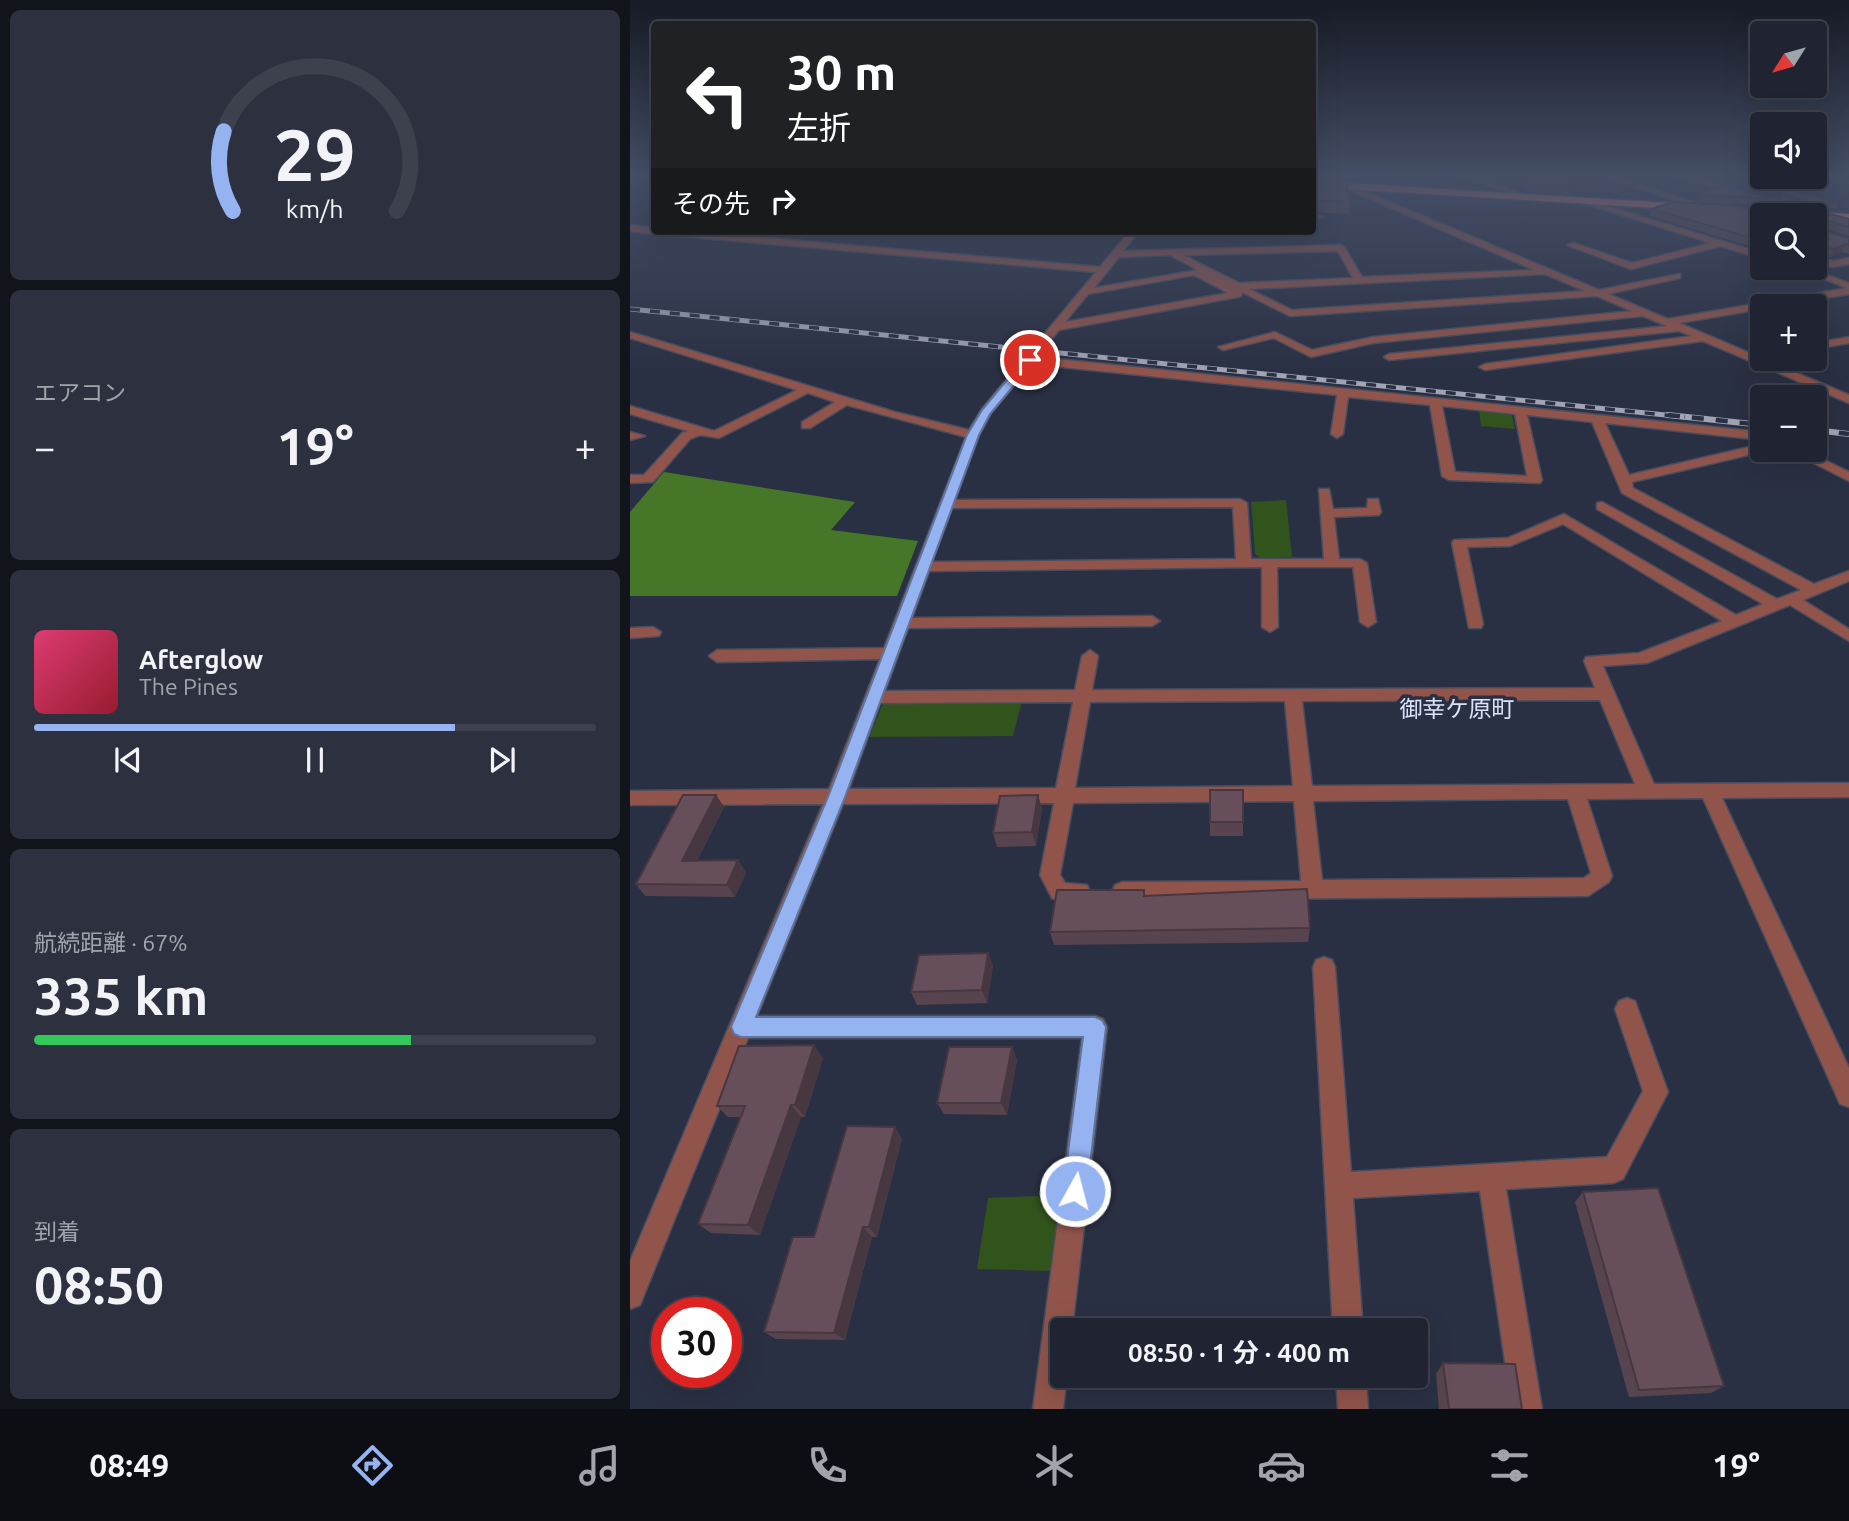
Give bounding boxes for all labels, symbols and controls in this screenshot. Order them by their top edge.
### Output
north arrow [1750,21,1827,98]
map controls [1750,21,1827,462]
text: 30 m [787,44,896,99]
icon: left [672,49,763,140]
text: 左折 [787,109,851,145]
button: sound [1750,112,1827,189]
text: 29 [274,113,356,195]
icon: right [764,182,802,220]
text: その先 [672,189,750,218]
text: km/h [286,195,344,223]
button: search [1750,203,1827,280]
button: + [1750,294,1827,371]
pin [1000,330,1060,390]
icon: arrive [1011,341,1049,379]
text: エアコン [34,380,126,405]
button: − [1750,385,1827,462]
text: 19° [276,417,354,475]
text: − [34,426,55,468]
text: + [575,426,596,468]
text: Afterglow [139,645,263,674]
text: The Pines [139,674,238,699]
district label: 御幸ケ原町 [1400,696,1515,721]
icon: previous [109,741,147,779]
icon: pause [296,741,334,779]
icon: next [483,741,521,779]
text: 航続距離 · 67% [34,930,187,955]
text: 335 km [34,967,208,1025]
position arrow [1038,1154,1112,1228]
text: 到着 [34,1219,80,1244]
text: 08:50 [34,1256,164,1314]
speed limit sign: 30 [651,1297,742,1388]
text: 08:50 · 1 分 · 400 m [1128,1338,1350,1367]
icon: directions [348,1441,397,1490]
icon: music [575,1441,624,1490]
icon: phone [803,1441,852,1490]
icon: climate [1030,1441,1079,1490]
icon: car [1257,1441,1306,1490]
icon: filters [1485,1441,1534,1490]
text: 08:49 [89,1447,169,1483]
text: 19° [1712,1447,1760,1483]

